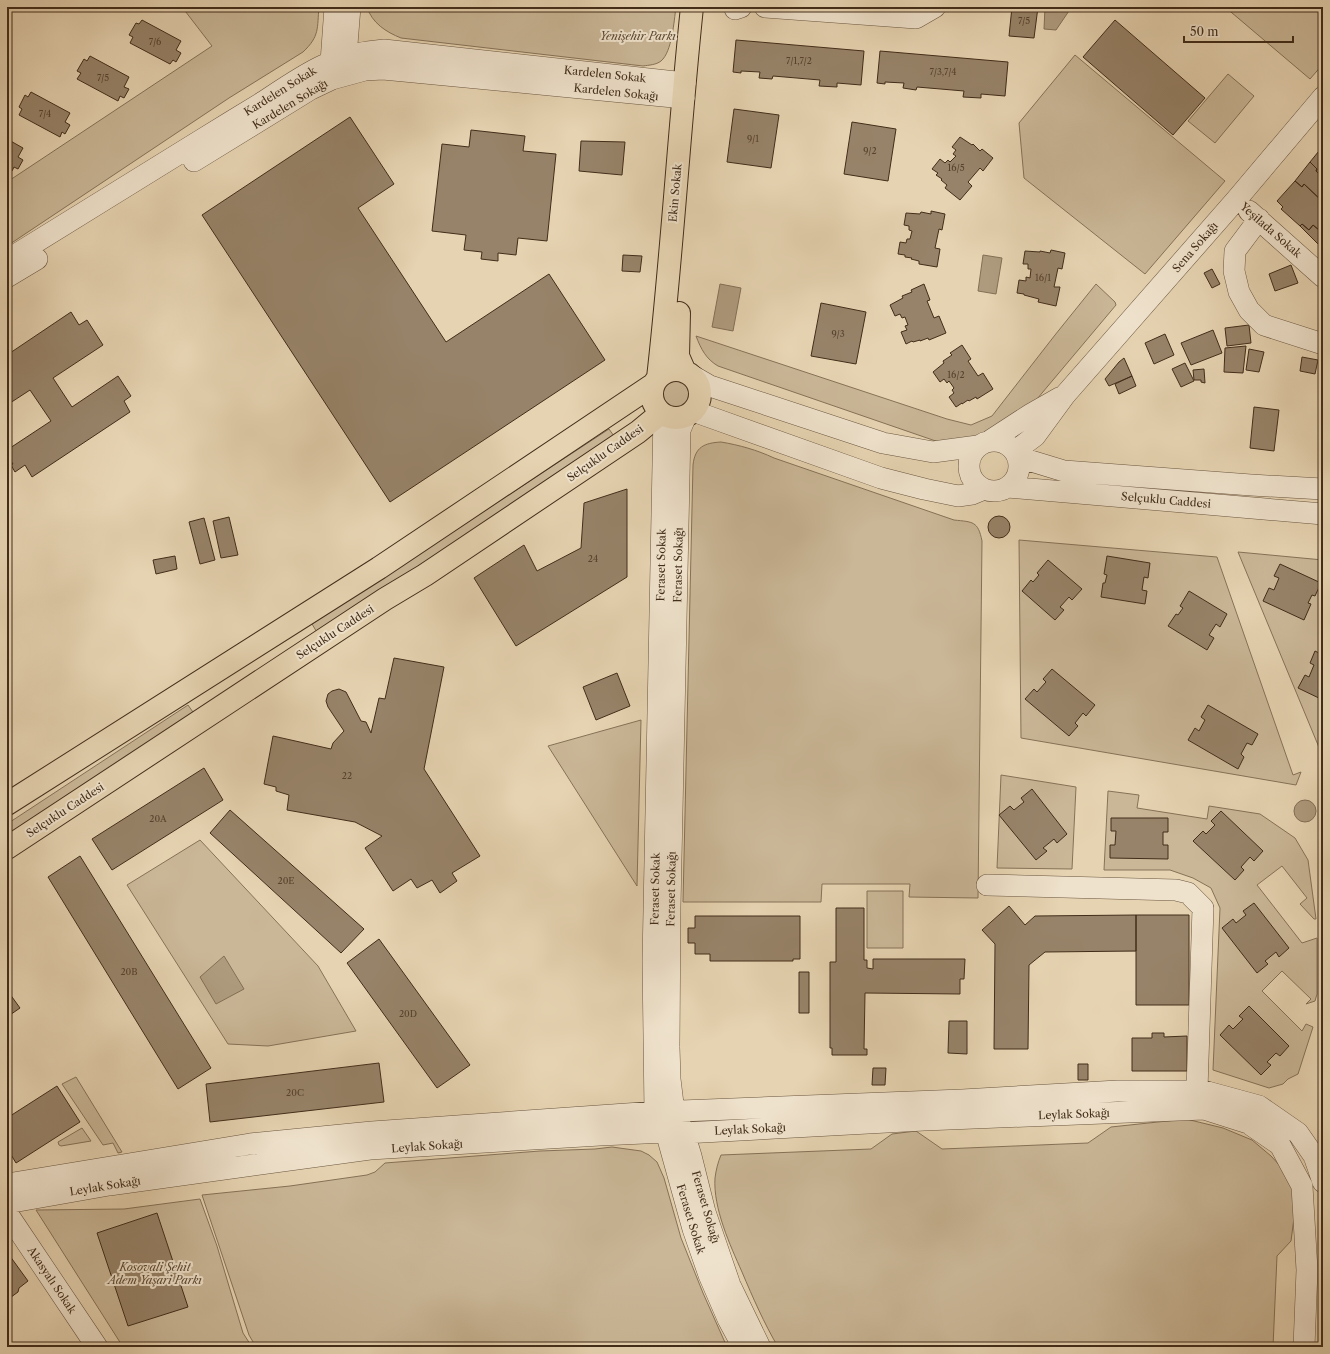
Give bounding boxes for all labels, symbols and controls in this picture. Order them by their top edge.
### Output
house number: 7/5 [1018,15,1030,26]
scale bar [1184,18,1293,44]
text: 50 m [1190,24,1219,39]
park label: Yenişehir Parkı [600,29,676,43]
house number: 7/6 [149,36,161,47]
house number: 7/1,7/2 [786,55,812,66]
street label: Kardelen Sokak [241,63,319,119]
street label: Kardelen Sokak [563,63,647,85]
house number: 7/3,7/4 [929,66,957,77]
house number: 7/5 [97,72,109,83]
street label: Kardelen Sokağı [250,76,331,132]
street label: Kardelen Sokağı [573,81,660,103]
house number: 7/4 [39,108,51,119]
house number: 9/1 [747,133,759,144]
house number: 9/2 [863,145,877,156]
house number: 16/5 [947,162,965,173]
street label: Ekin Sokak [665,163,685,223]
street label: Yeşilada Sokak [1237,199,1305,261]
street label: Sena Sokağı [1169,218,1221,275]
house number: 16/1 [1035,272,1051,283]
house number: 9/3 [831,328,845,339]
house number: 16/2 [947,369,965,380]
street label: Selçuklu Caddesi [564,421,646,485]
street label: Selçuklu Caddesi [1121,489,1212,511]
street label: Feraset Sokağı [670,527,686,603]
street label: Feraset Sokak [653,528,669,601]
house number: 24 [588,553,598,564]
street label: Selçuklu Caddesi [293,601,377,662]
house number: 22 [342,770,352,781]
street label: Selçuklu Caddesi [23,779,107,840]
house number: 20A [149,813,167,824]
street label: Feraset Sokağı [663,851,679,927]
street label: Feraset Sokak [647,852,663,925]
house number: 20E [277,875,295,886]
house number: 20B [120,966,138,977]
house number: 20D [399,1008,417,1019]
house number: 20C [286,1087,304,1098]
street label: Leylak Sokağı [1038,1106,1111,1122]
street label: Leylak Sokağı [714,1120,787,1138]
street label: Leylak Sokağı [391,1136,464,1155]
street label: Feraset Sokağı [689,1169,723,1246]
street label: Leylak Sokağı [69,1173,142,1199]
street label: Feraset Sokak [674,1182,708,1256]
street label: Akasyalı Sokak [24,1243,80,1317]
park label: Kosovali Şehit Adem Yaşari Parkı [106,1260,202,1287]

